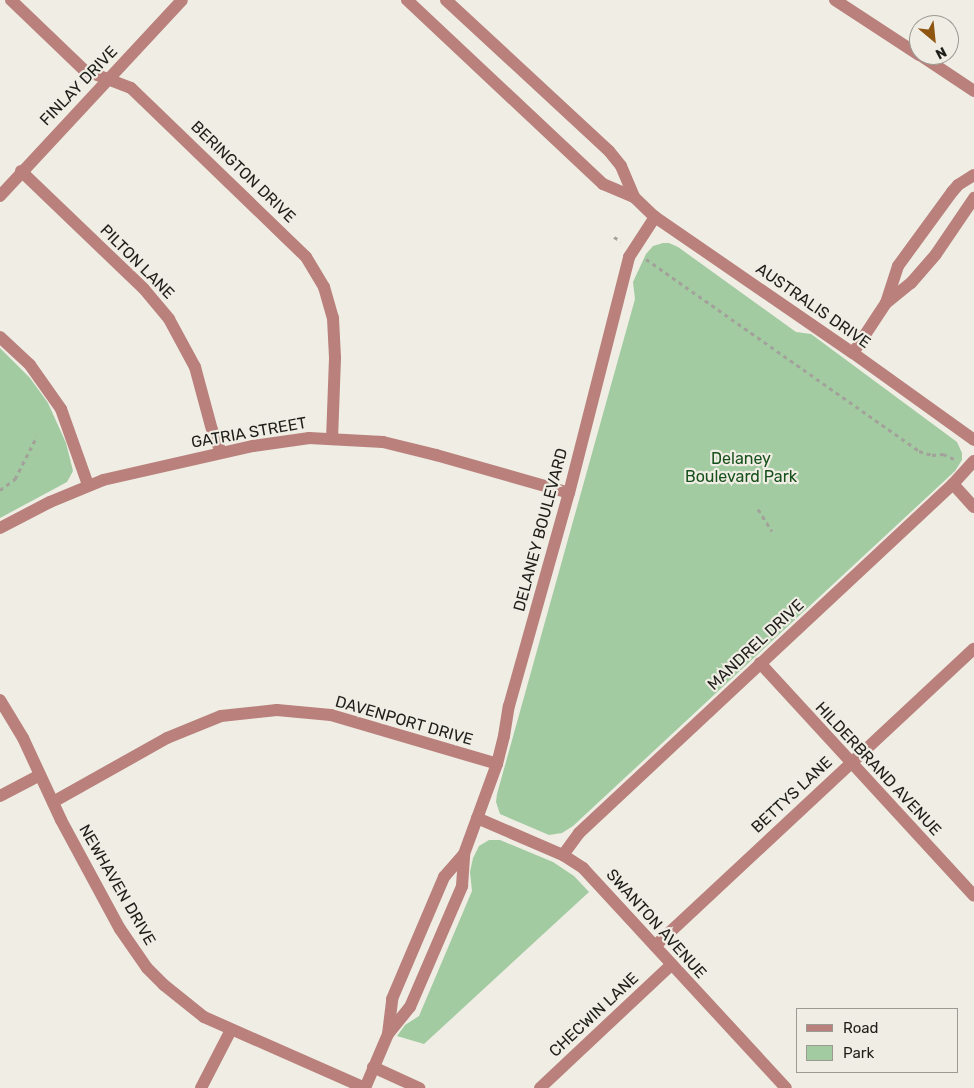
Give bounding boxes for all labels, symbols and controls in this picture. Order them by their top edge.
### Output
north arrow [909,15,959,65]
street label: FINLAY DRIVE [36,42,122,130]
text: N [932,43,949,63]
street label: BERINGTON DRIVE [187,117,299,227]
street label: PILTON LANE [96,221,178,303]
street label: AUSTRALIS DRIVE [752,259,874,353]
street label: GATRIA STREET [190,413,308,453]
street label: DELANEY BOULEVARD [510,446,572,614]
park label: Delaney Boulevard Park [685,449,797,487]
street label: MANDREL DRIVE [704,595,808,695]
street label: DAVENPORT DRIVE [333,692,475,750]
street label: HILDERBRAND AVENUE [811,698,945,840]
street label: BETTYS LANE [748,753,836,837]
street label: NEWHAVEN DRIVE [75,821,159,949]
street label: SWANTON AVENUE [602,865,710,983]
street label: CHECWIN LANE [545,969,643,1061]
legend [796,1008,959,1073]
text: Road [843,1019,879,1037]
text: Park [843,1044,874,1062]

